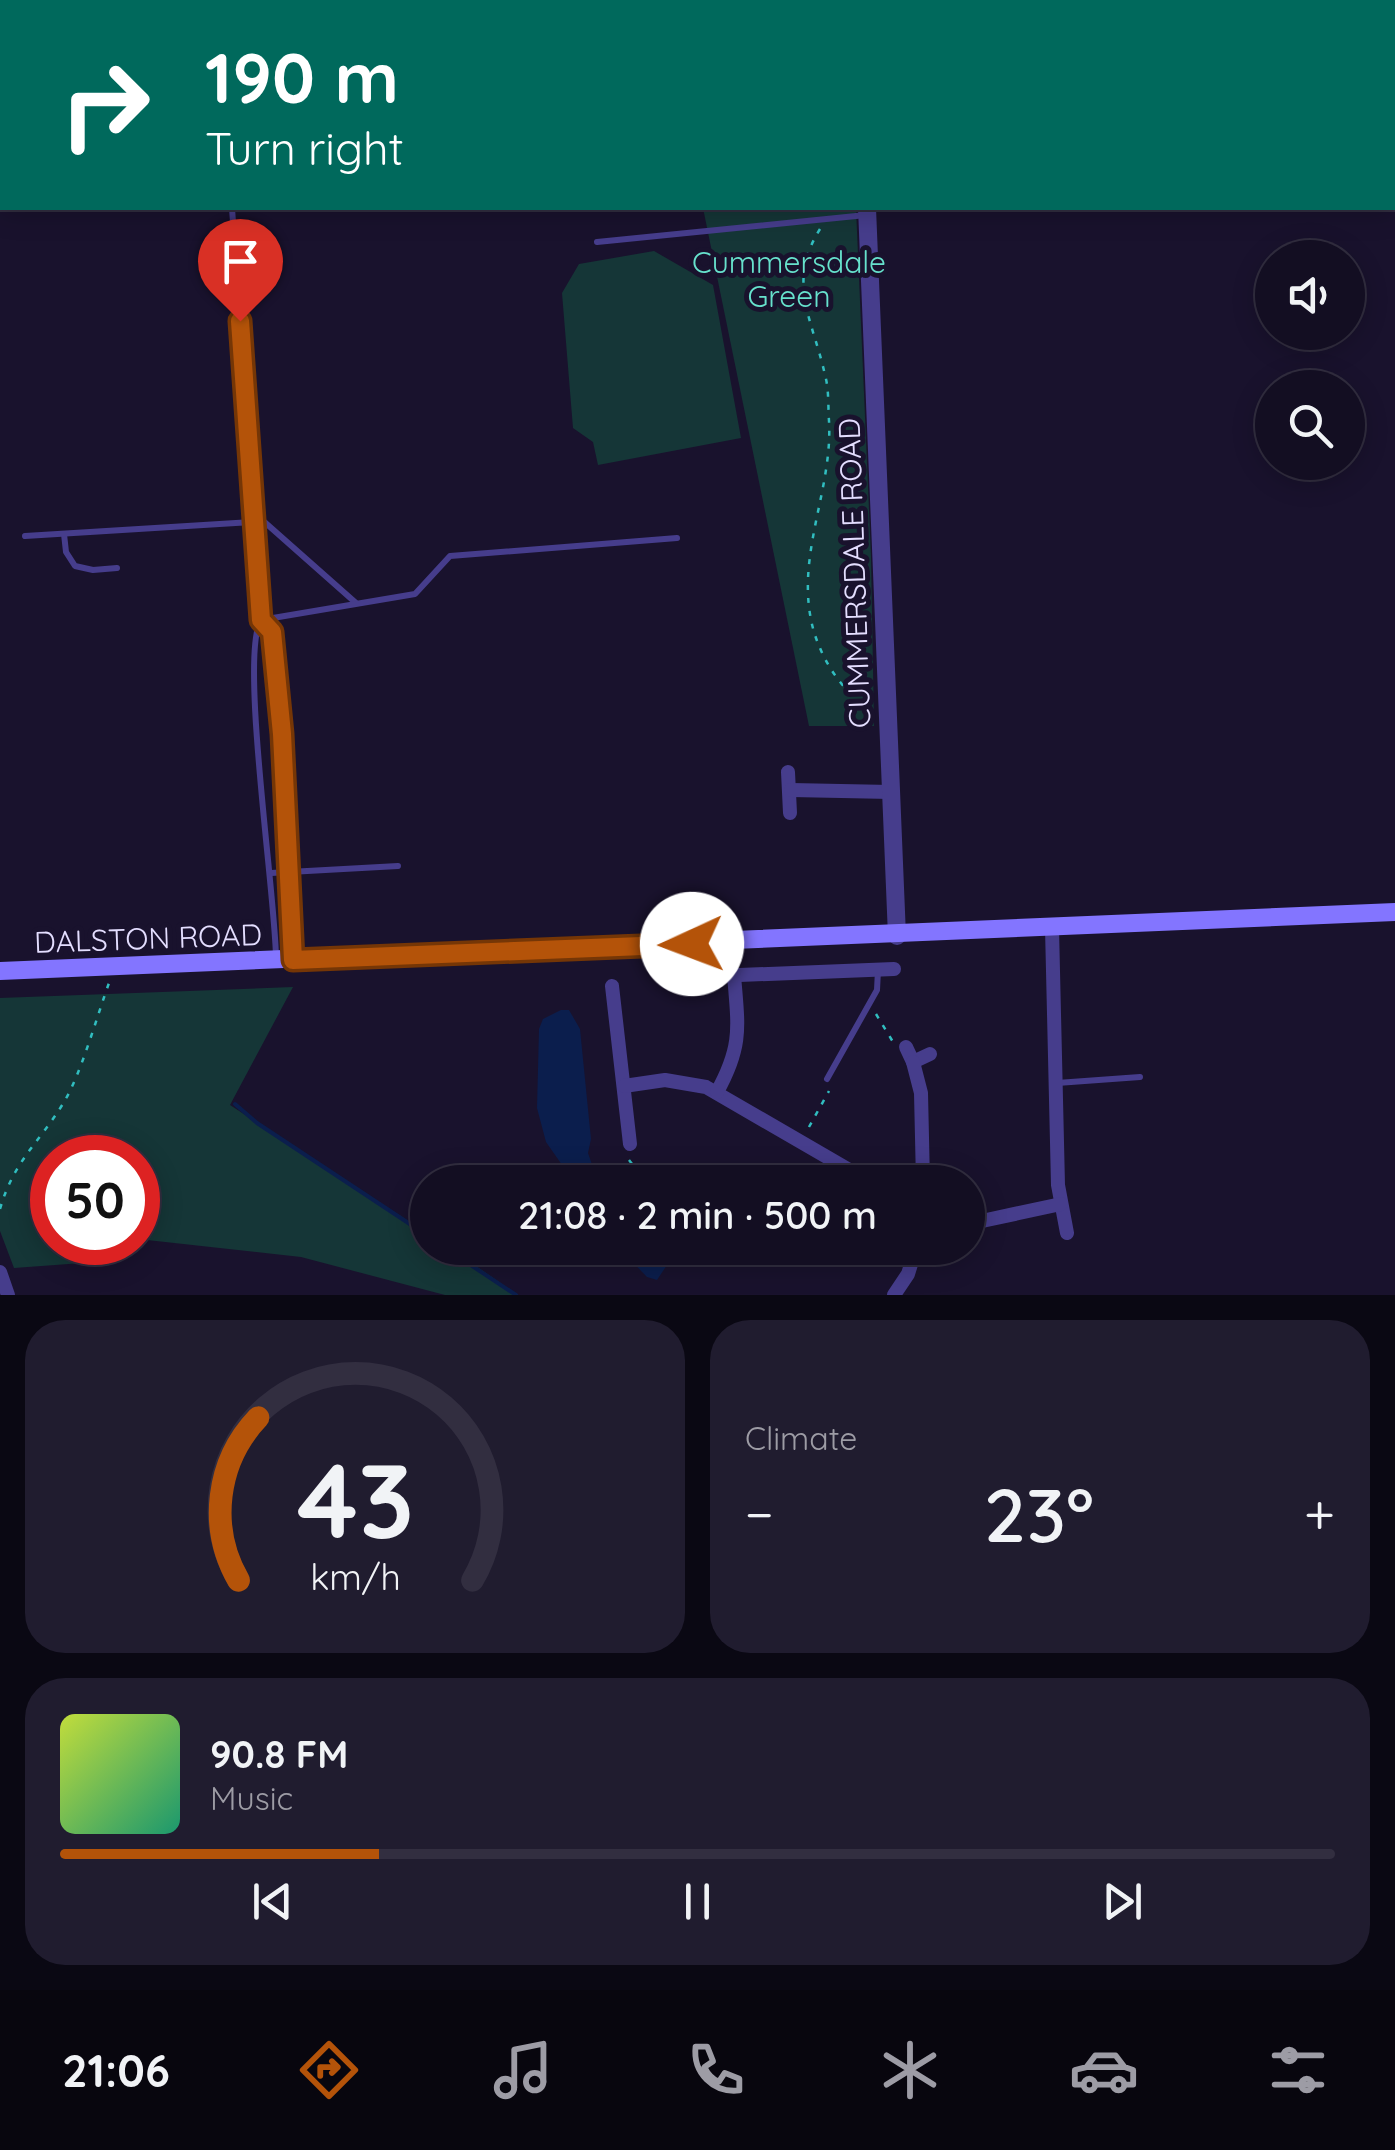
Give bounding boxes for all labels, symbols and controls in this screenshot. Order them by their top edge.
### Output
text: 190 m [205,33,399,121]
icon: right [40,40,170,170]
text: Turn right [205,120,404,176]
pin [198,219,283,322]
icon: arrive [213,234,268,289]
map controls [1255,240,1365,480]
button: sound [1255,240,1365,350]
park label: Cummersdale Green [692,243,886,315]
button: search [1255,370,1365,480]
street label: CUMMERSDALE ROAD [830,417,878,729]
position arrow [640,892,744,996]
street label: DALSTON ROAD [34,915,262,961]
speed limit sign: 50 [30,1135,160,1265]
text: 21:08 · 2 min · 500 m [518,1191,877,1239]
text: Climate [745,1418,857,1458]
text: 43 [296,1434,414,1564]
text: 23° [984,1467,1094,1561]
text: − [745,1479,774,1548]
text: + [1304,1479,1335,1548]
text: km/h [310,1554,400,1599]
text: 90.8 FM [210,1730,348,1778]
text: Music [210,1778,293,1818]
icon: previous [245,1874,300,1929]
icon: pause [670,1874,725,1929]
icon: next [1095,1874,1150,1929]
icon: directions [294,2035,364,2105]
icon: music [488,2035,558,2105]
icon: phone [681,2035,751,2105]
icon: climate [875,2035,945,2105]
icon: car [1069,2035,1139,2105]
icon: filters [1263,2035,1333,2105]
text: 21:06 [62,2042,170,2098]

